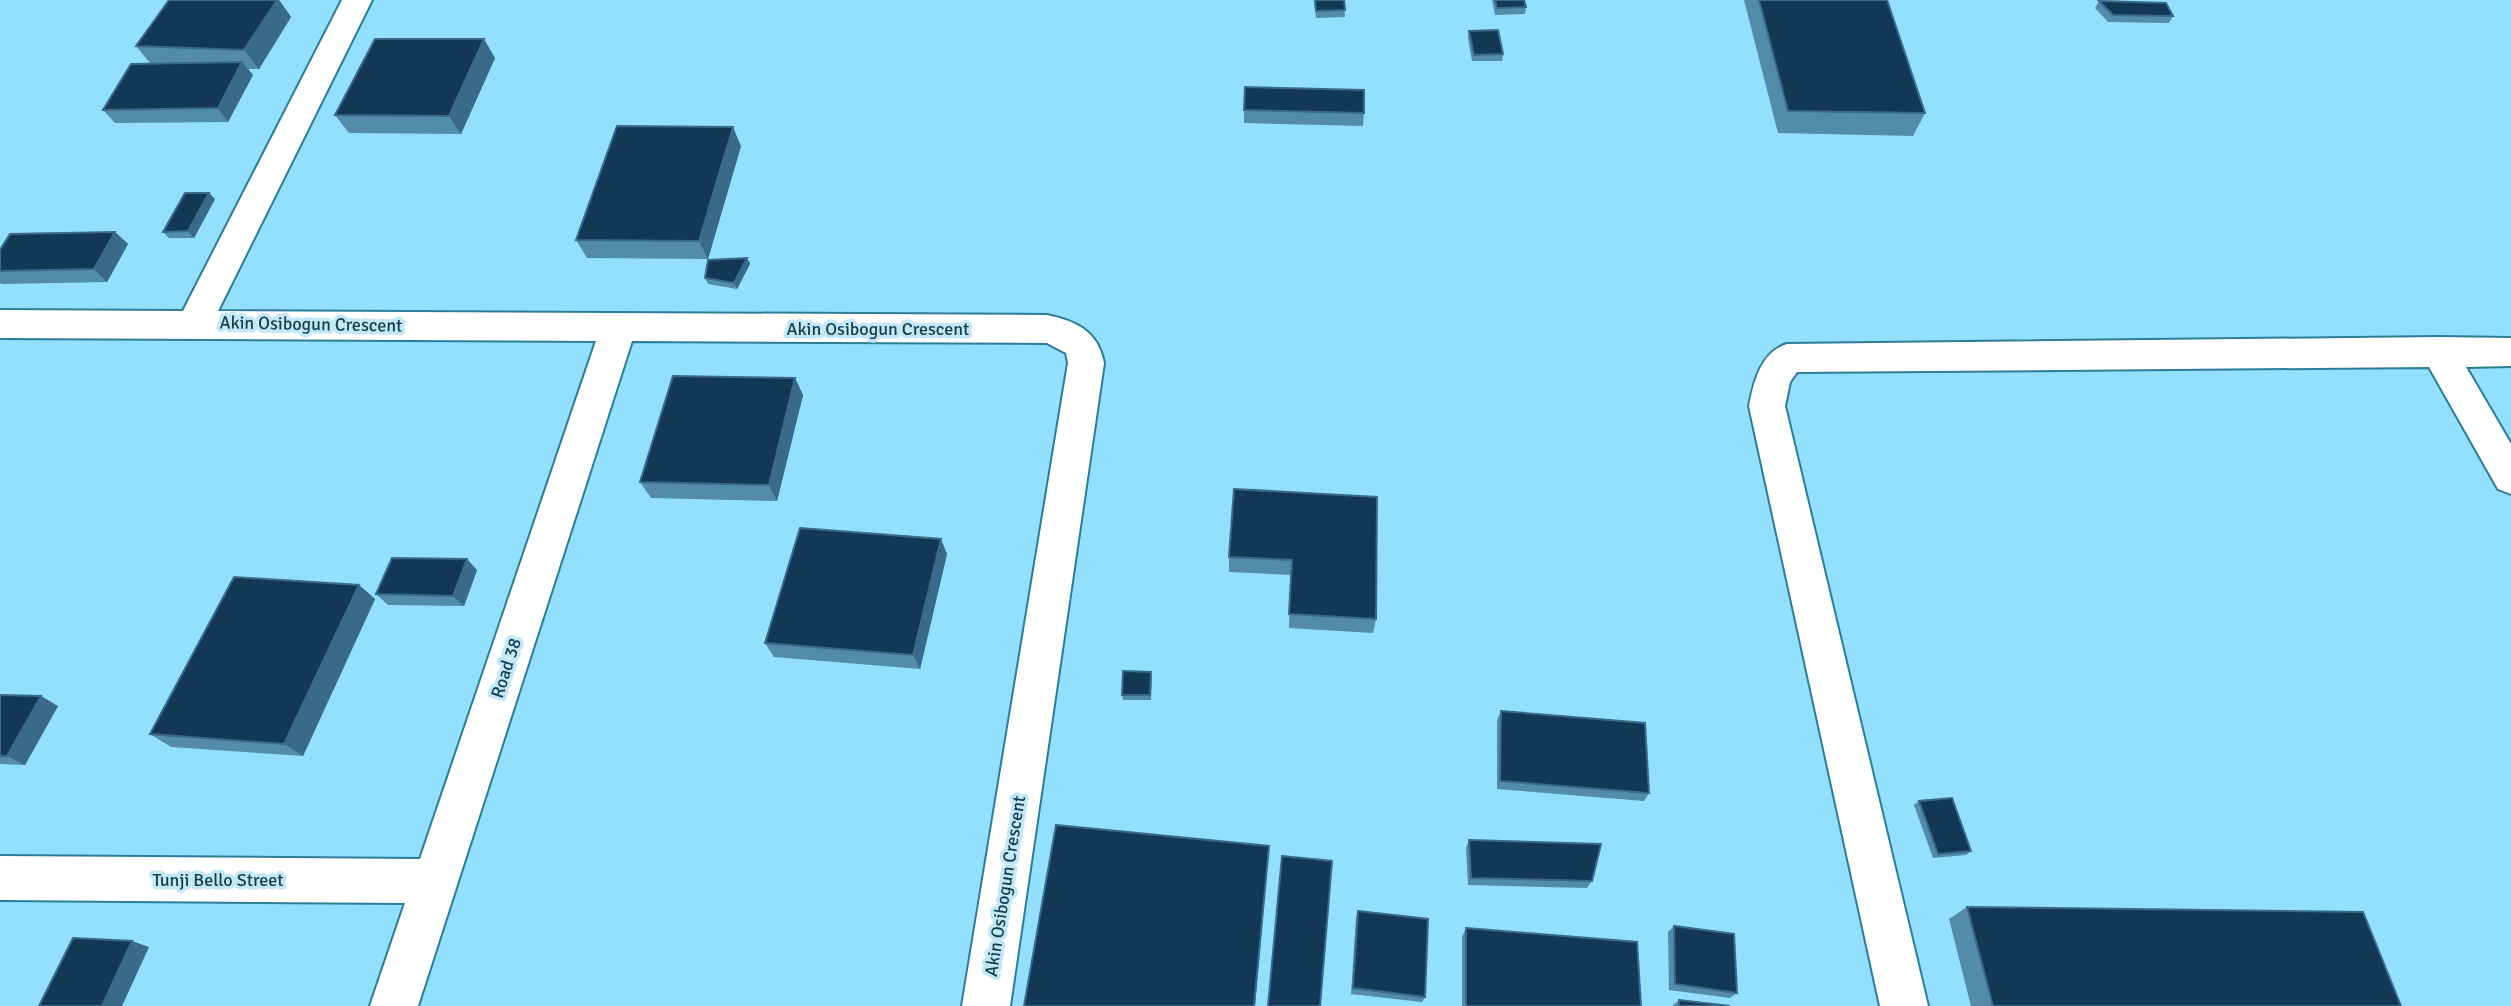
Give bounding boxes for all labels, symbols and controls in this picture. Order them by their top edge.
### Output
street label: Akin Osibogun Crescent [219,311,403,337]
street label: Akin Osibogun Crescent [787,318,969,340]
street label: Road 38 [486,635,526,701]
street label: Akin Osibogun Crescent [980,794,1030,978]
street label: Tunji Bello Street [152,869,284,891]

